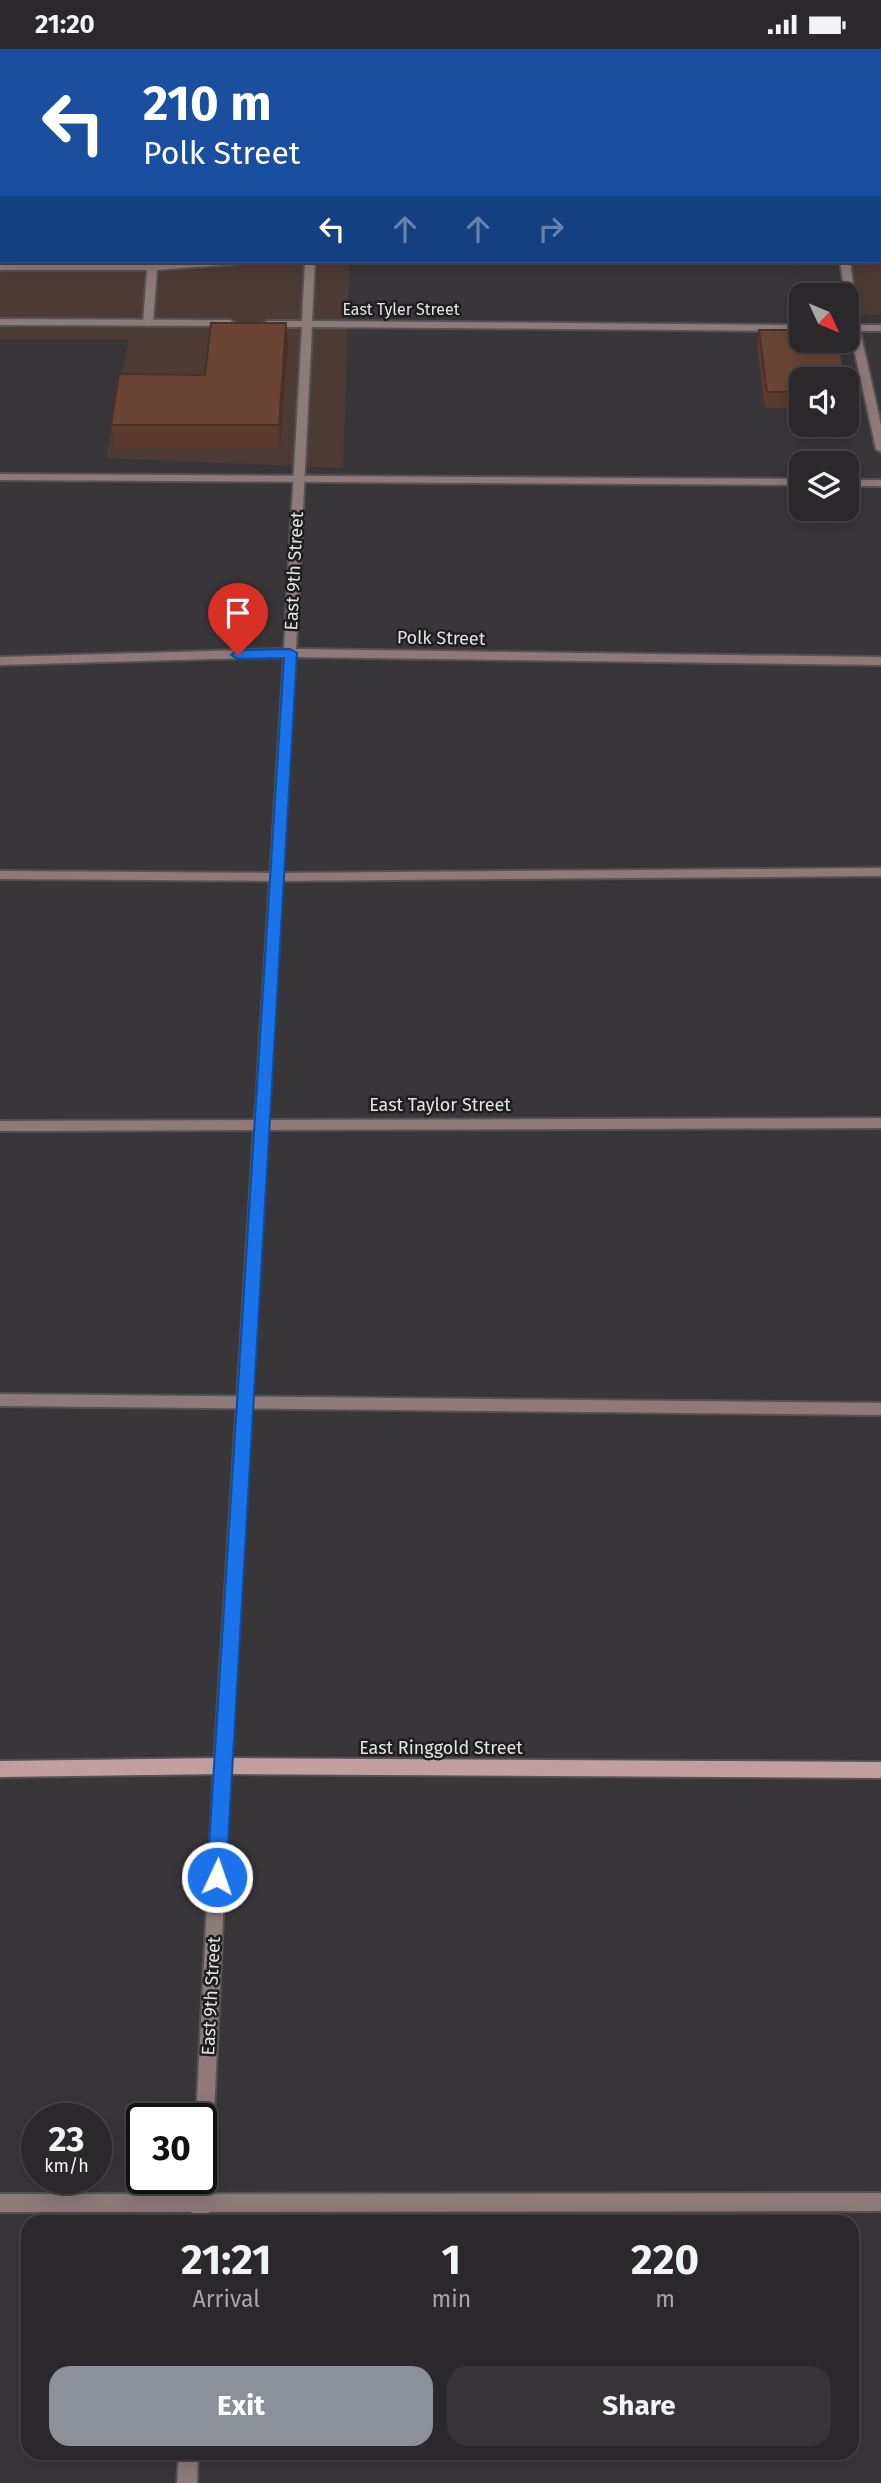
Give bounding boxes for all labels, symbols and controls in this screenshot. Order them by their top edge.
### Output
text: 21:20 [35,9,95,40]
text: 210 m [143,74,272,133]
icon: left [28,77,119,168]
text: Polk Street [143,134,300,172]
icon: left [313,210,351,248]
icon: ahead [386,210,424,248]
icon: ahead [459,210,497,248]
icon: right [532,210,570,248]
north arrow [789,283,859,353]
map controls [789,283,859,521]
street label: East Tyler Street [342,300,460,319]
button: sound [789,367,859,437]
button: layers [789,451,859,521]
street label: East 9th Street [280,511,308,631]
pin [208,583,268,655]
icon: arrive [219,594,257,632]
street label: Polk Street [397,626,486,650]
street label: East Taylor Street [369,1094,511,1116]
street label: East Ringgold Street [359,1737,523,1759]
position arrow [180,1840,254,1914]
street label: East 9th Street [197,1936,225,2056]
speed limit sign: 30 [126,2103,217,2194]
text: 23 [48,2118,85,2160]
text: km/h [44,2155,89,2177]
text: 21:21 [181,2235,272,2285]
text: 1 [442,2235,461,2285]
text: 220 [631,2235,699,2285]
text: Arrival [193,2285,260,2313]
text: min [431,2285,471,2313]
text: m [655,2285,675,2313]
button: Exit [49,2366,433,2446]
button: Share [447,2366,831,2446]

